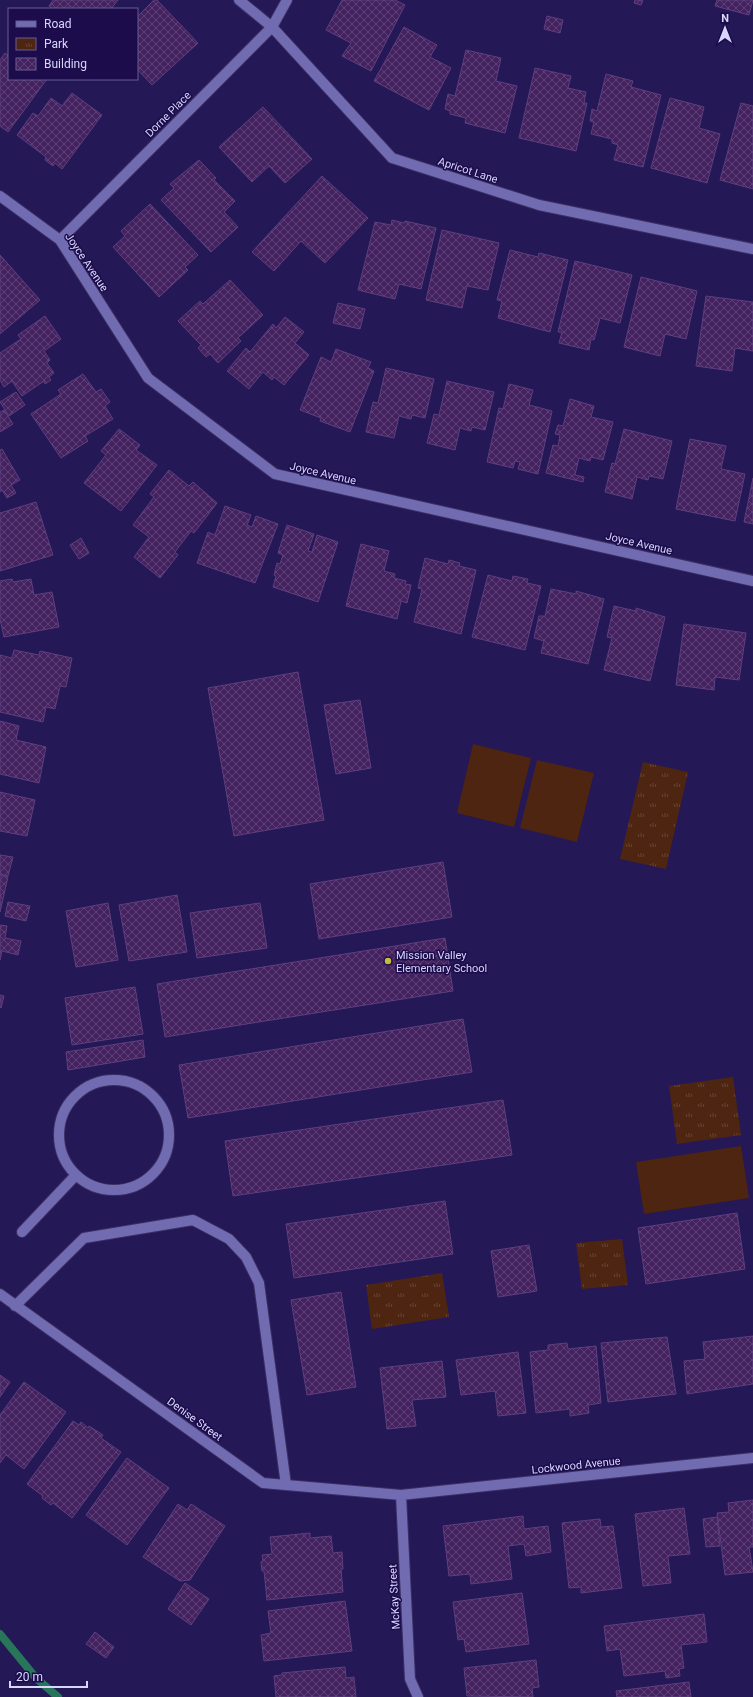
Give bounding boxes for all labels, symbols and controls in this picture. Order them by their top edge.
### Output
legend [8,8,138,80]
north arrow [705,8,745,48]
text: N [721,12,729,25]
text: Road [44,17,72,31]
text: Park [44,37,69,51]
text: Building [44,57,87,71]
street label: Dorne Place [143,89,194,140]
street label: Apricot Lane [436,155,499,186]
street label: Joyce Avenue [62,231,111,294]
street label: Joyce Avenue [288,460,357,487]
street label: Joyce Avenue [604,530,673,557]
place label: Mission Valley Elementary School [396,949,487,975]
marker: Mission Valley Elementary School [383,956,393,966]
street label: Denise Street [165,1395,225,1444]
street label: Lockwood Avenue [531,1454,621,1477]
street label: McKay Street [386,1564,403,1630]
scale bar [10,1663,87,1689]
text: 20 m [16,1670,43,1684]

